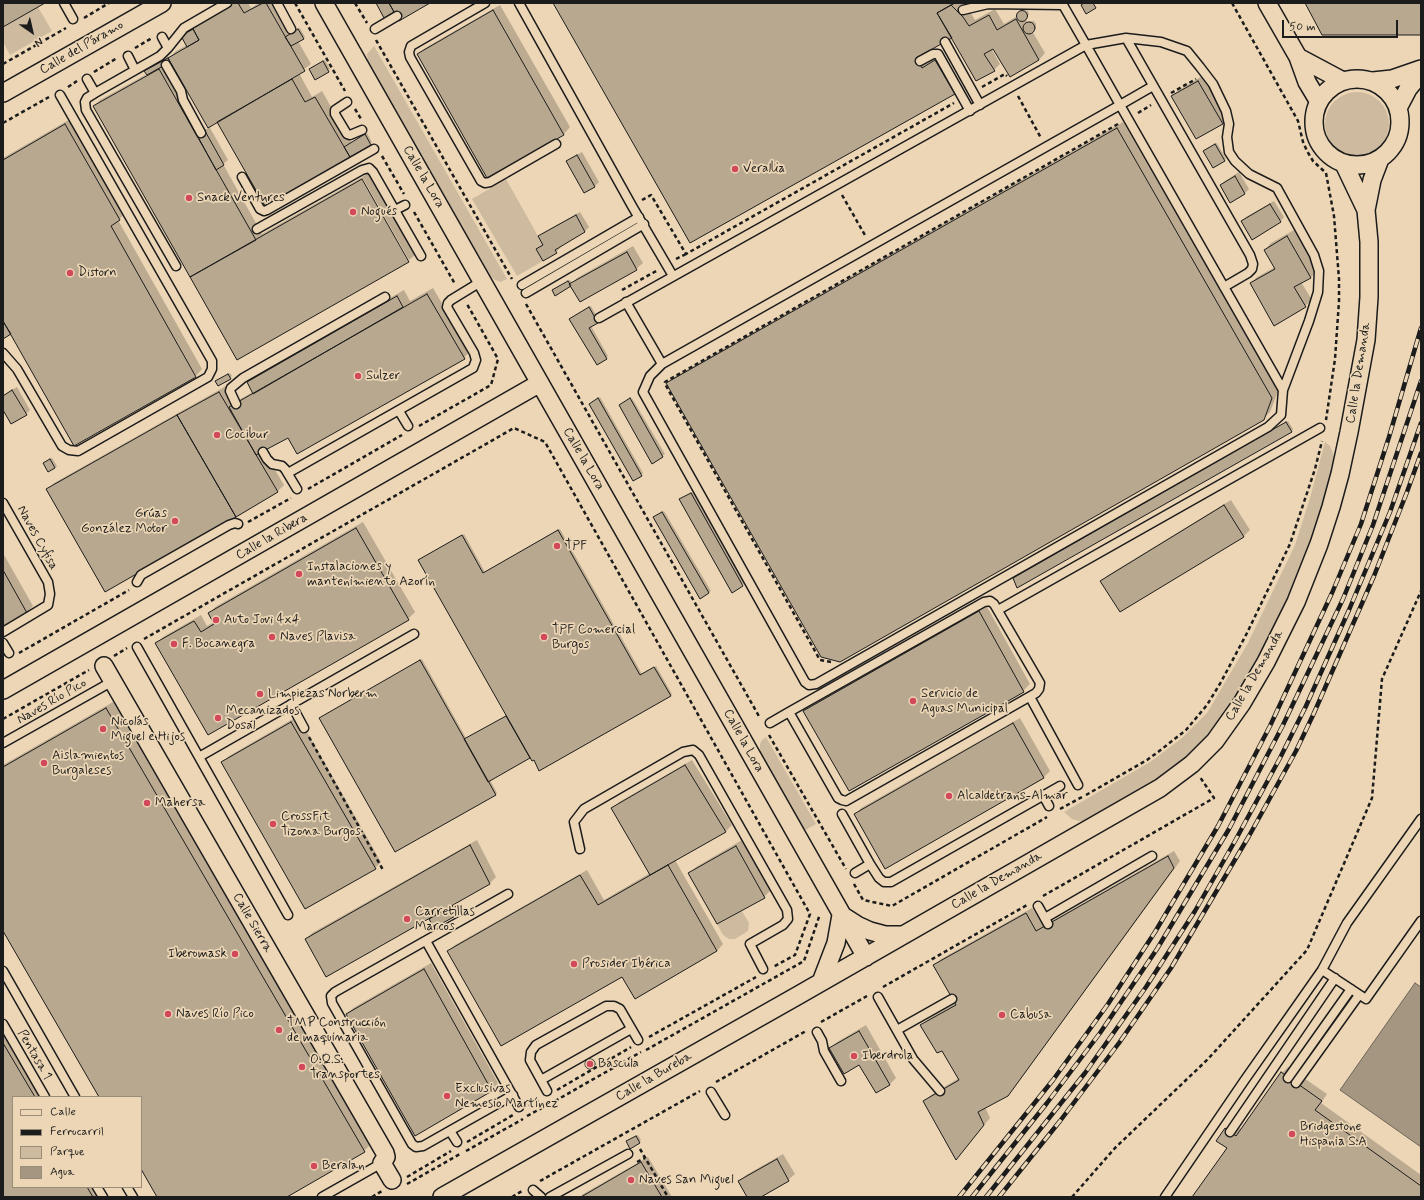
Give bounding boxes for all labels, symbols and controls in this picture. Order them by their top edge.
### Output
north arrow [12,12,52,52]
scale bar [1284,12,1400,38]
street label: Calle del Páramo [37,18,127,78]
text: 50 m [1289,19,1316,35]
text: N [32,34,46,50]
street label: Calle la Lora [399,143,447,211]
place label: Verallia [743,161,785,177]
marker: Verallia [730,164,740,174]
place label: Snack Ventures [197,190,285,206]
marker: Snack Ventures [184,193,194,203]
place label: Nogués [361,204,397,220]
marker: Nogués [348,207,358,217]
place label: Distorn [78,265,116,281]
marker: Distorn [65,268,75,278]
street label: Calle la Demanda [1343,321,1375,425]
place label: Sulzer [366,368,400,384]
marker: Sulzer [353,371,363,381]
street label: Calle la Lora [559,425,607,493]
place label: Cocibur [225,427,269,443]
marker: Cocibur [212,430,222,440]
street label: Naves Cyfisa [13,503,61,573]
place label: Grúas González Motor [81,506,167,537]
street label: Calle la Ribera [233,510,311,564]
marker: Grúas González Motor [170,516,180,526]
place label: TPF [565,538,587,554]
marker: TPF [552,541,562,551]
place label: Instalaciones y mantenimiento Azorín [307,559,435,590]
marker: Instalaciones y mantenimiento Azorín [294,569,304,579]
place label: Auto Jovi 4x4 [224,612,300,628]
marker: Auto Jovi 4x4 [211,615,221,625]
place label: TPF Comercial Burgos [552,622,635,653]
street label: Calle la Demanda [1223,628,1287,724]
place label: Naves Plavisa [280,629,356,645]
marker: Naves Plavisa [267,632,277,642]
marker: TPF Comercial Burgos [539,632,549,642]
place label: F. Bocanegra [182,636,255,652]
marker: F. Bocanegra [169,639,179,649]
street label: Naves Río Pico [14,676,90,728]
place label: Limpiezas Norberm [268,686,378,702]
place label: Servicio de Aguas Municipal [921,686,1008,717]
marker: Limpiezas Norberm [255,689,265,699]
marker: Servicio de Aguas Municipal [908,696,918,706]
place label: Mecanizados Dosal [226,703,299,734]
street label: Calle la Lora [719,707,767,775]
marker: Mecanizados Dosal [213,713,223,723]
place label: Nicolás Miguel e Hijos [111,714,185,745]
marker: Nicolás Miguel e Hijos [98,724,108,734]
place label: Aislamientos Burgaleses [52,748,124,779]
marker: Aislamientos Burgaleses [39,758,49,768]
place label: Alcaldetrans-Almar [957,788,1068,804]
marker: Alcaldetrans-Almar [944,791,954,801]
place label: Mahersa [155,795,205,811]
marker: Mahersa [142,798,152,808]
place label: CrossFit Tizona Burgos [281,809,361,840]
marker: CrossFit Tizona Burgos [268,819,278,829]
street label: Calle la Demanda [949,849,1045,913]
street label: Calle Sierra [229,890,275,956]
place label: Carretillas Marcos [415,904,475,935]
marker: Carretillas Marcos [402,914,412,924]
place label: Iberomask [168,946,227,962]
marker: Iberomask [230,949,240,959]
place label: Prosider Ibérica [582,956,671,972]
marker: Prosider Ibérica [569,959,579,969]
place label: Naves Río Pico [176,1006,254,1022]
place label: Cabusa [1010,1007,1051,1023]
marker: Naves Río Pico [163,1009,173,1019]
marker: Cabusa [997,1010,1007,1020]
place label: TMP Construcción de maquinaria [287,1015,386,1046]
marker: TMP Construcción de maquinaria [274,1025,284,1035]
street label: Pentasa 1 [13,1027,55,1083]
place label: Iberdrola [862,1048,913,1064]
street label: Calle la Bureba [613,1049,695,1105]
marker: Iberdrola [849,1051,859,1061]
place label: O.Q.S. Transportes [310,1052,380,1083]
place label: Báscula [598,1056,639,1072]
marker: Báscula [585,1059,595,1069]
marker: O.Q.S. Transportes [297,1062,307,1072]
place label: Exclusivas Nemesio Martínez [455,1081,558,1112]
marker: Exclusivas Nemesio Martínez [442,1091,452,1101]
legend [12,1096,142,1188]
text: Calle [50,1104,76,1120]
place label: Bridgestone Hispania S.A [1300,1119,1367,1150]
text: Ferrocarril [50,1124,104,1140]
marker: Bridgestone Hispania S.A [1287,1129,1297,1139]
text: Parque [50,1144,85,1160]
place label: Beralan [322,1158,365,1174]
marker: Beralan [309,1161,319,1171]
text: Agua [50,1164,74,1180]
place label: Naves San Miguel [639,1172,734,1188]
marker: Naves San Miguel [626,1175,636,1185]

